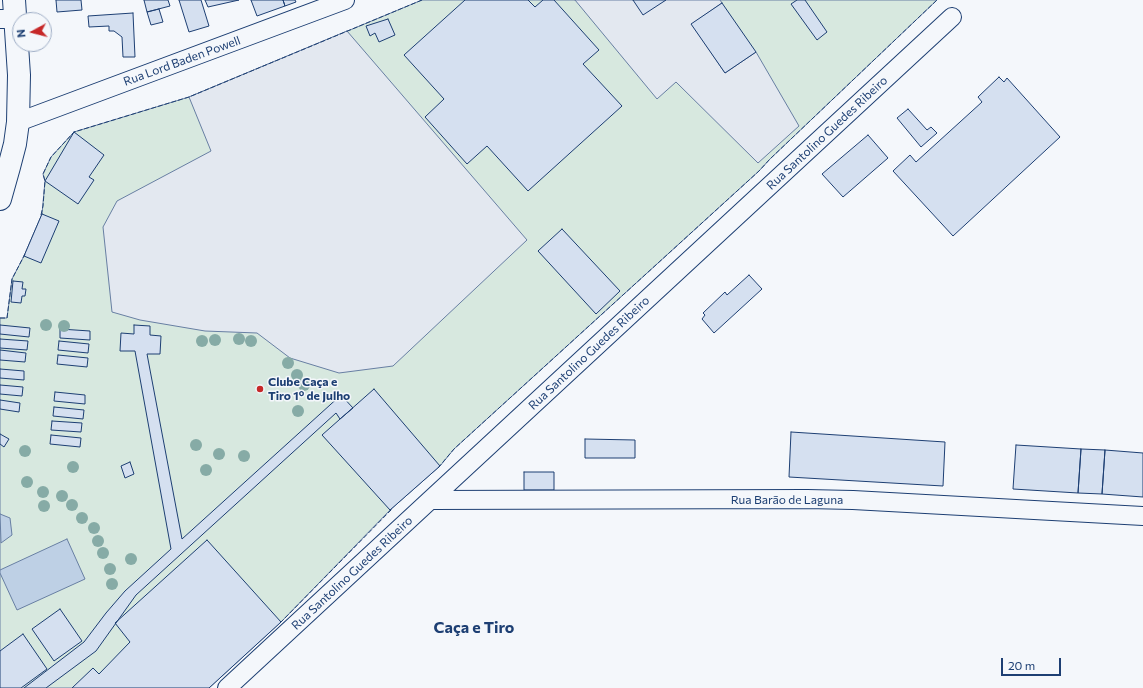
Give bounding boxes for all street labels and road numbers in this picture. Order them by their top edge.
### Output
street label: Rua Lord Baden Powell [121,33,243,89]
street label: Rua Santolino Guedes Ribeiro [764,73,890,193]
street label: Rua Santolino Guedes Ribeiro [526,293,652,413]
street label: Rua Barão de Laguna [731,493,843,507]
street label: Rua Santolino Guedes Ribeiro [289,513,415,633]

